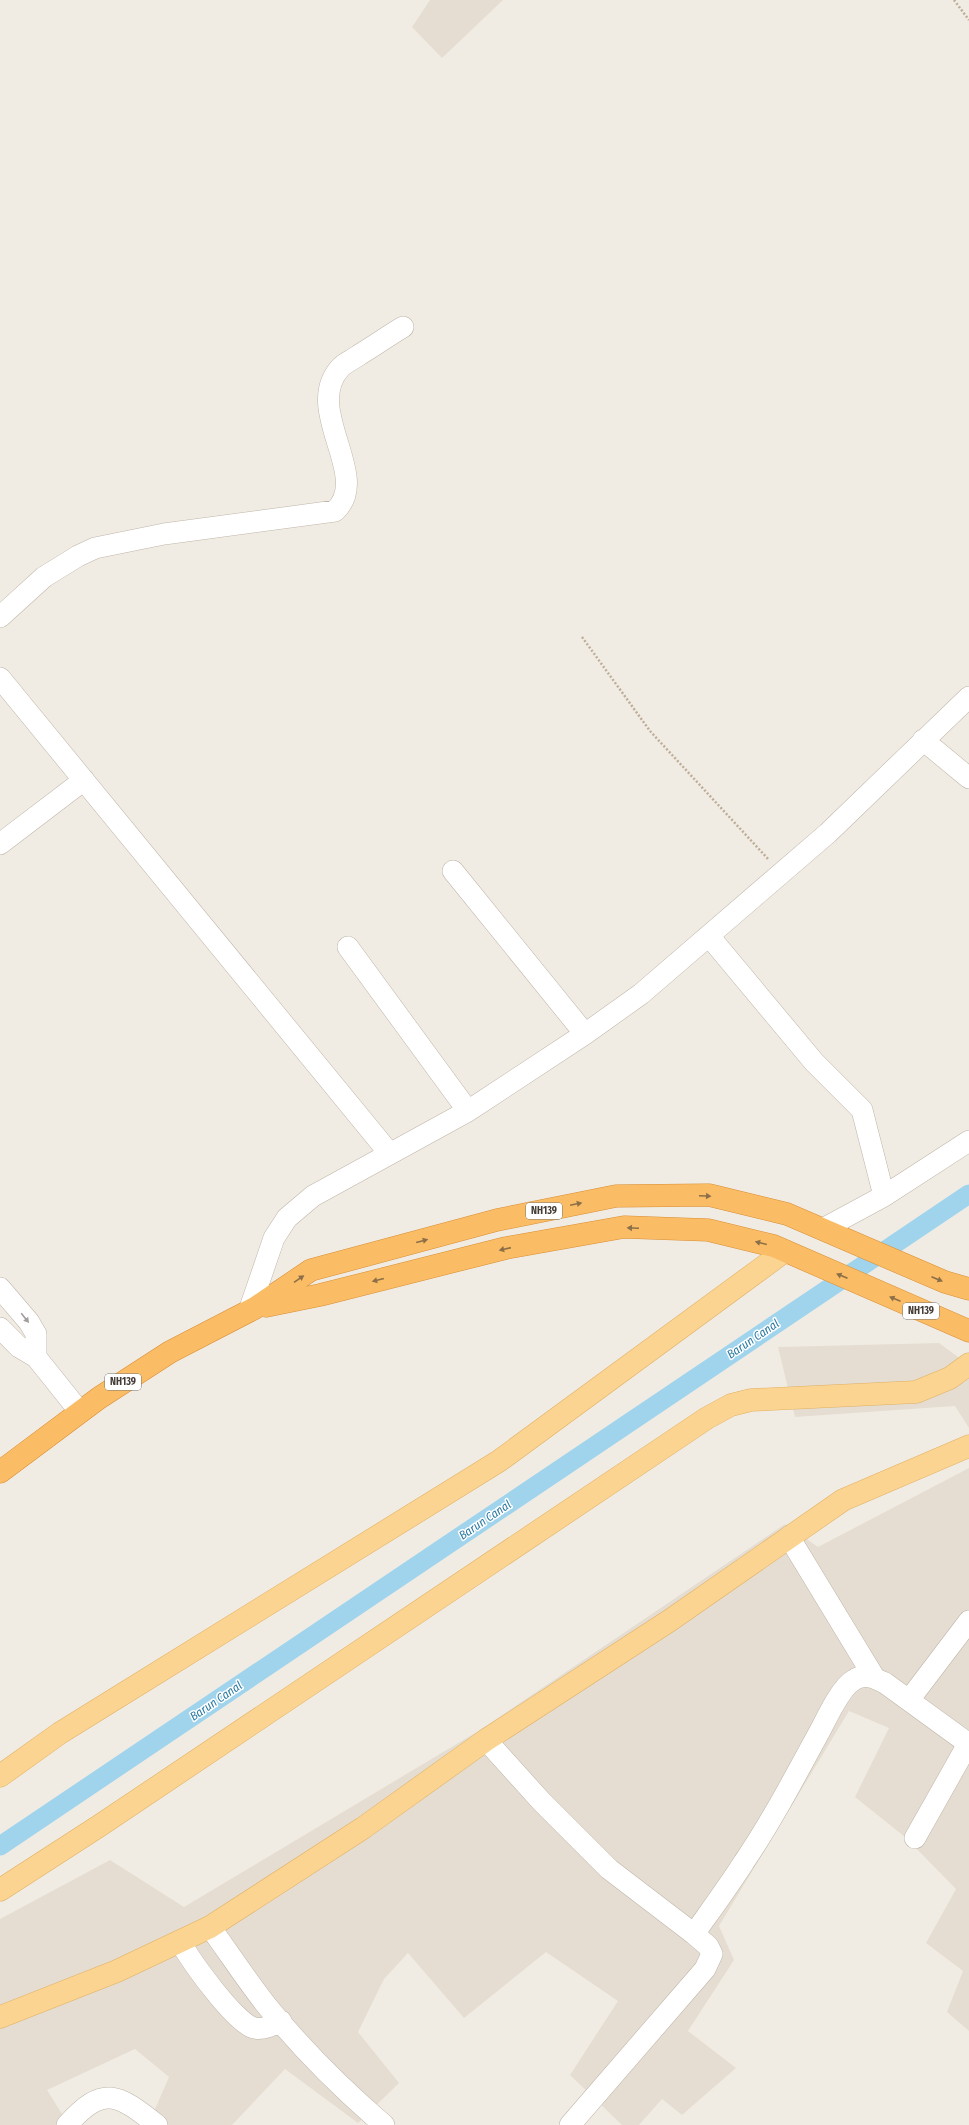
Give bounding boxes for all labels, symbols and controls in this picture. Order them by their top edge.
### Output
one-way arrow [699,1192,711,1199]
one-way arrow [570,1201,582,1207]
road number: NH139 [526,1203,562,1219]
one-way arrow [627,1224,639,1231]
one-way arrow [416,1237,428,1243]
one-way arrow [755,1240,767,1246]
one-way arrow [498,1246,511,1252]
one-way arrow [835,1273,847,1279]
one-way arrow [293,1275,304,1283]
one-way arrow [931,1276,943,1282]
one-way arrow [372,1277,384,1283]
one-way arrow [889,1296,900,1302]
road number: NH139 [903,1303,939,1319]
one-way arrow [21,1312,30,1323]
water label: Barun Canal [724,1316,782,1362]
road number: NH139 [105,1374,141,1390]
water label: Barun Canal [456,1497,514,1543]
water label: Barun Canal [187,1678,245,1724]

